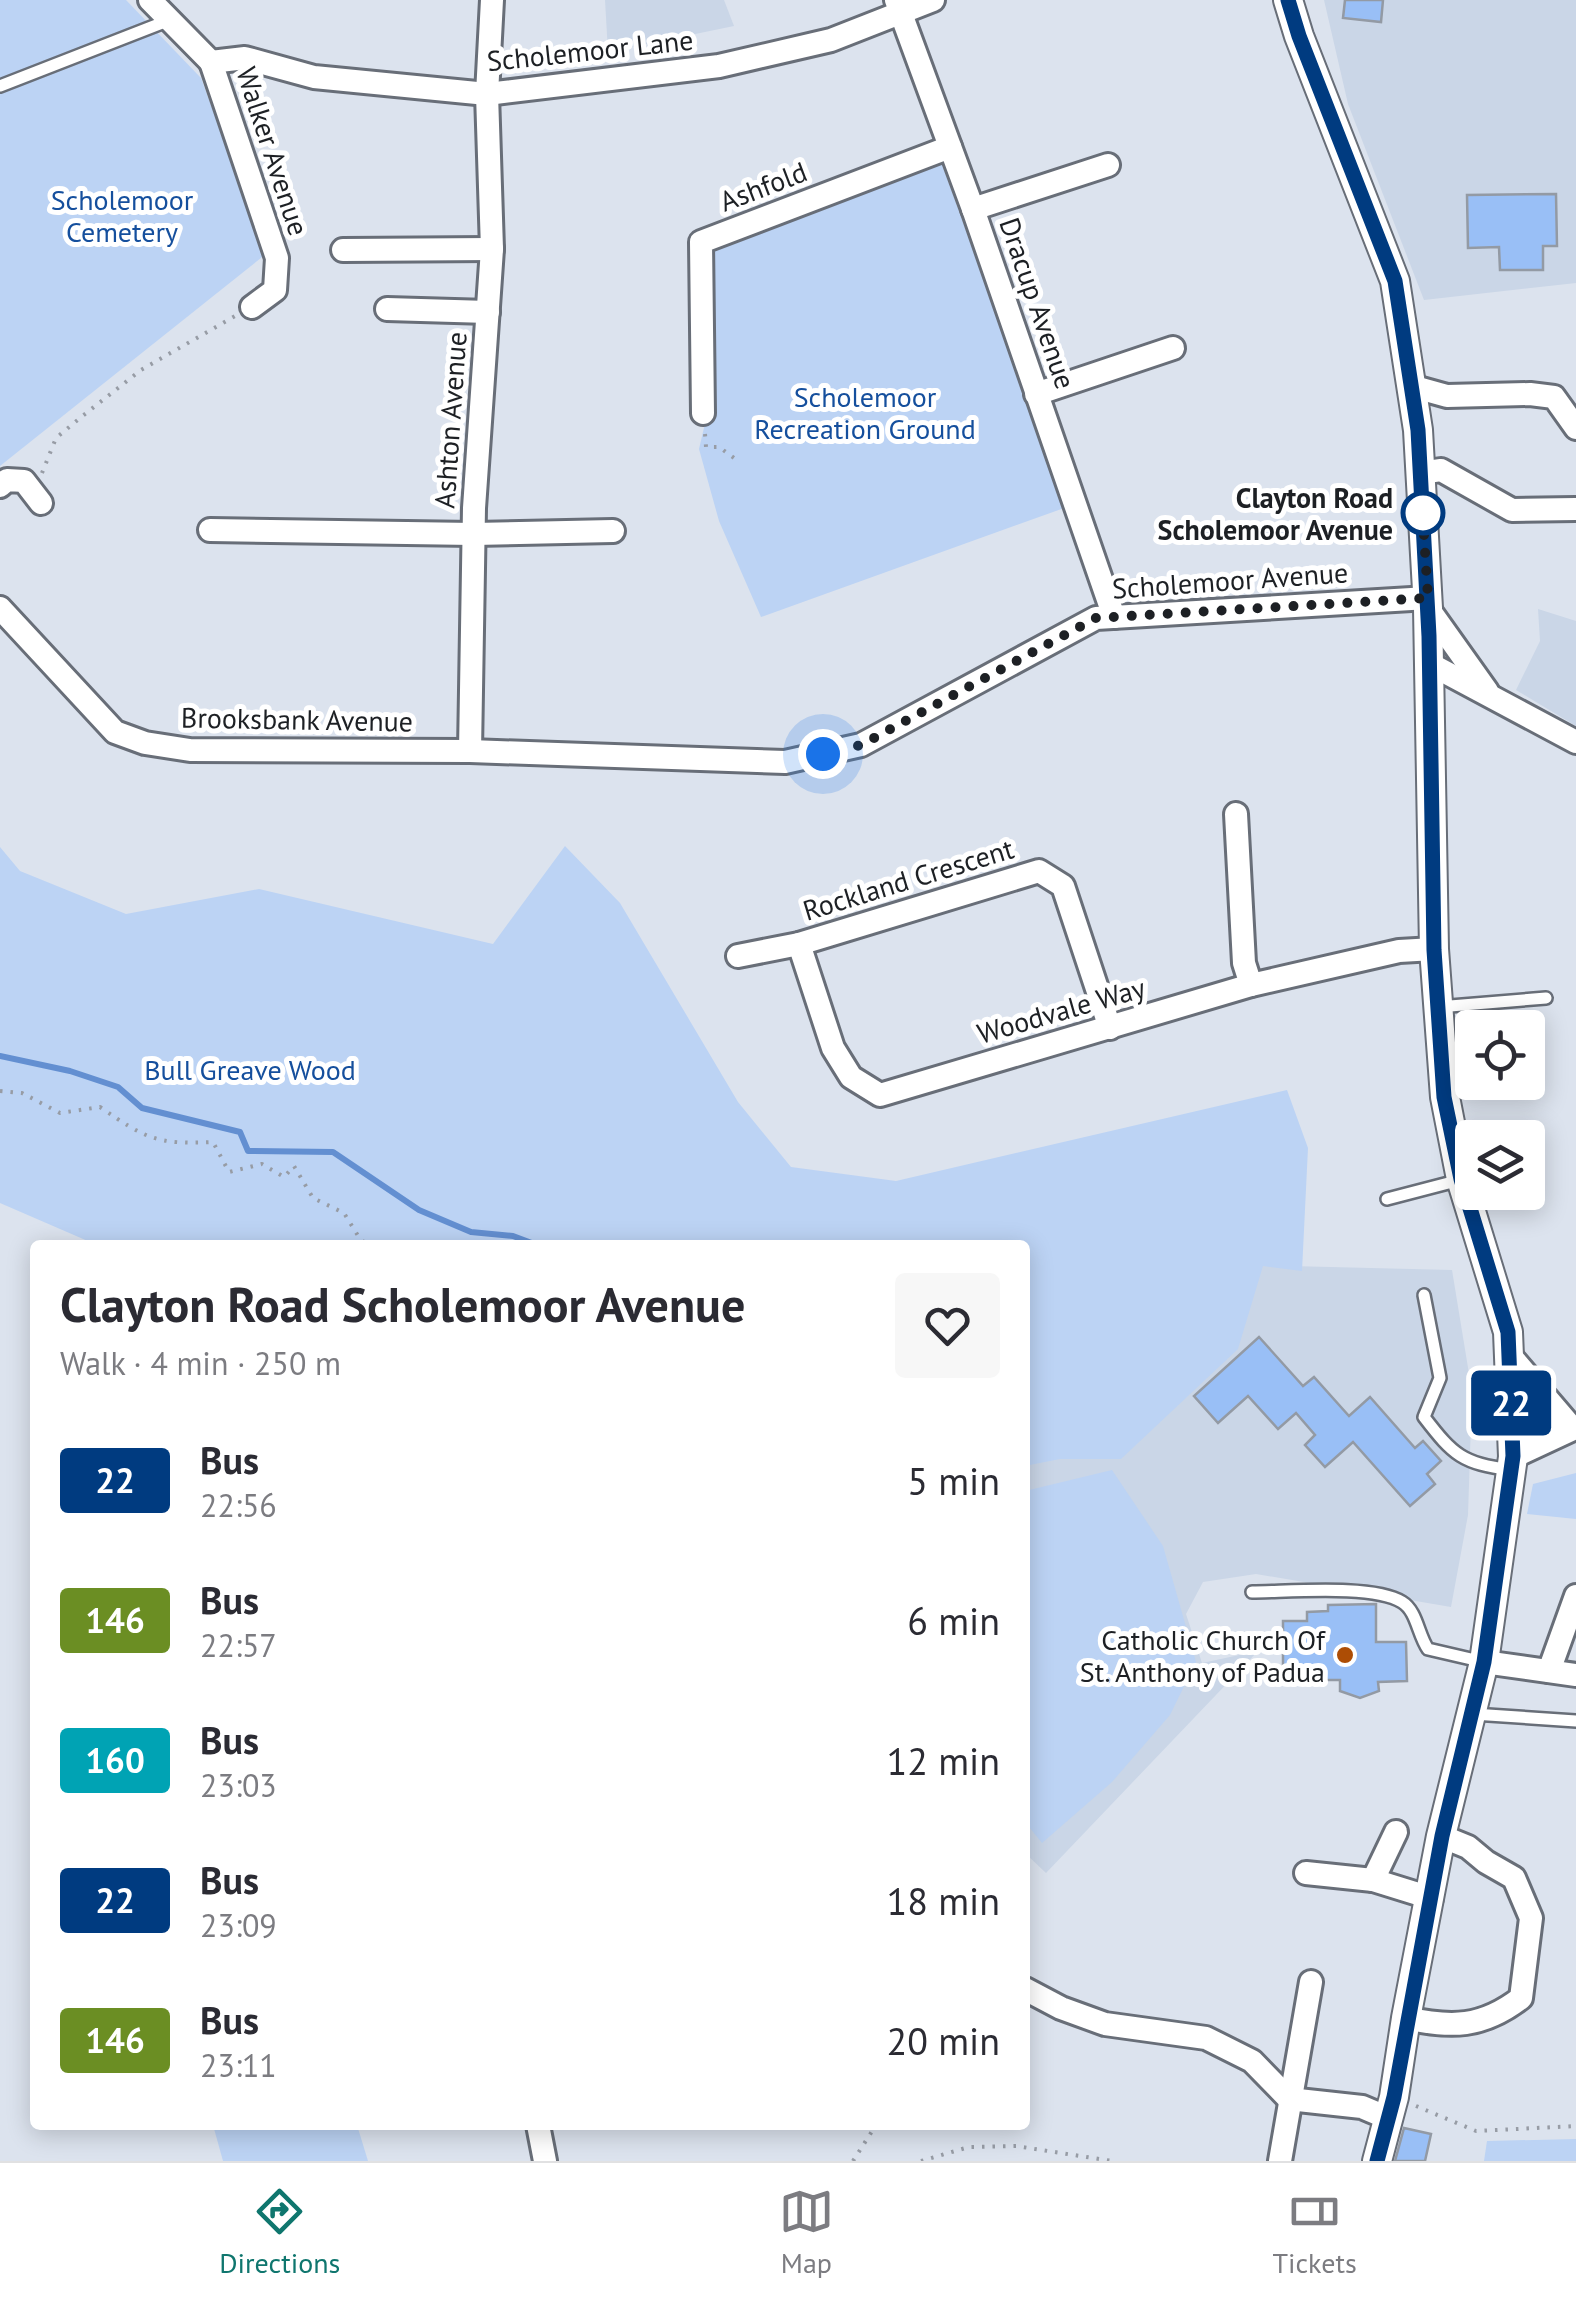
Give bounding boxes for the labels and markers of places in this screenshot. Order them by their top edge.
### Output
place label: Clayton Road Scholemoor Avenue [1158,479,1393,548]
marker: Clayton Road Scholemoor Avenue [1402,492,1444,534]
place label: Catholic Church Of St. Anthony of Padua [1080,1621,1326,1690]
marker: Catholic Church Of St. Anthony of Padua [1334,1644,1356,1666]

